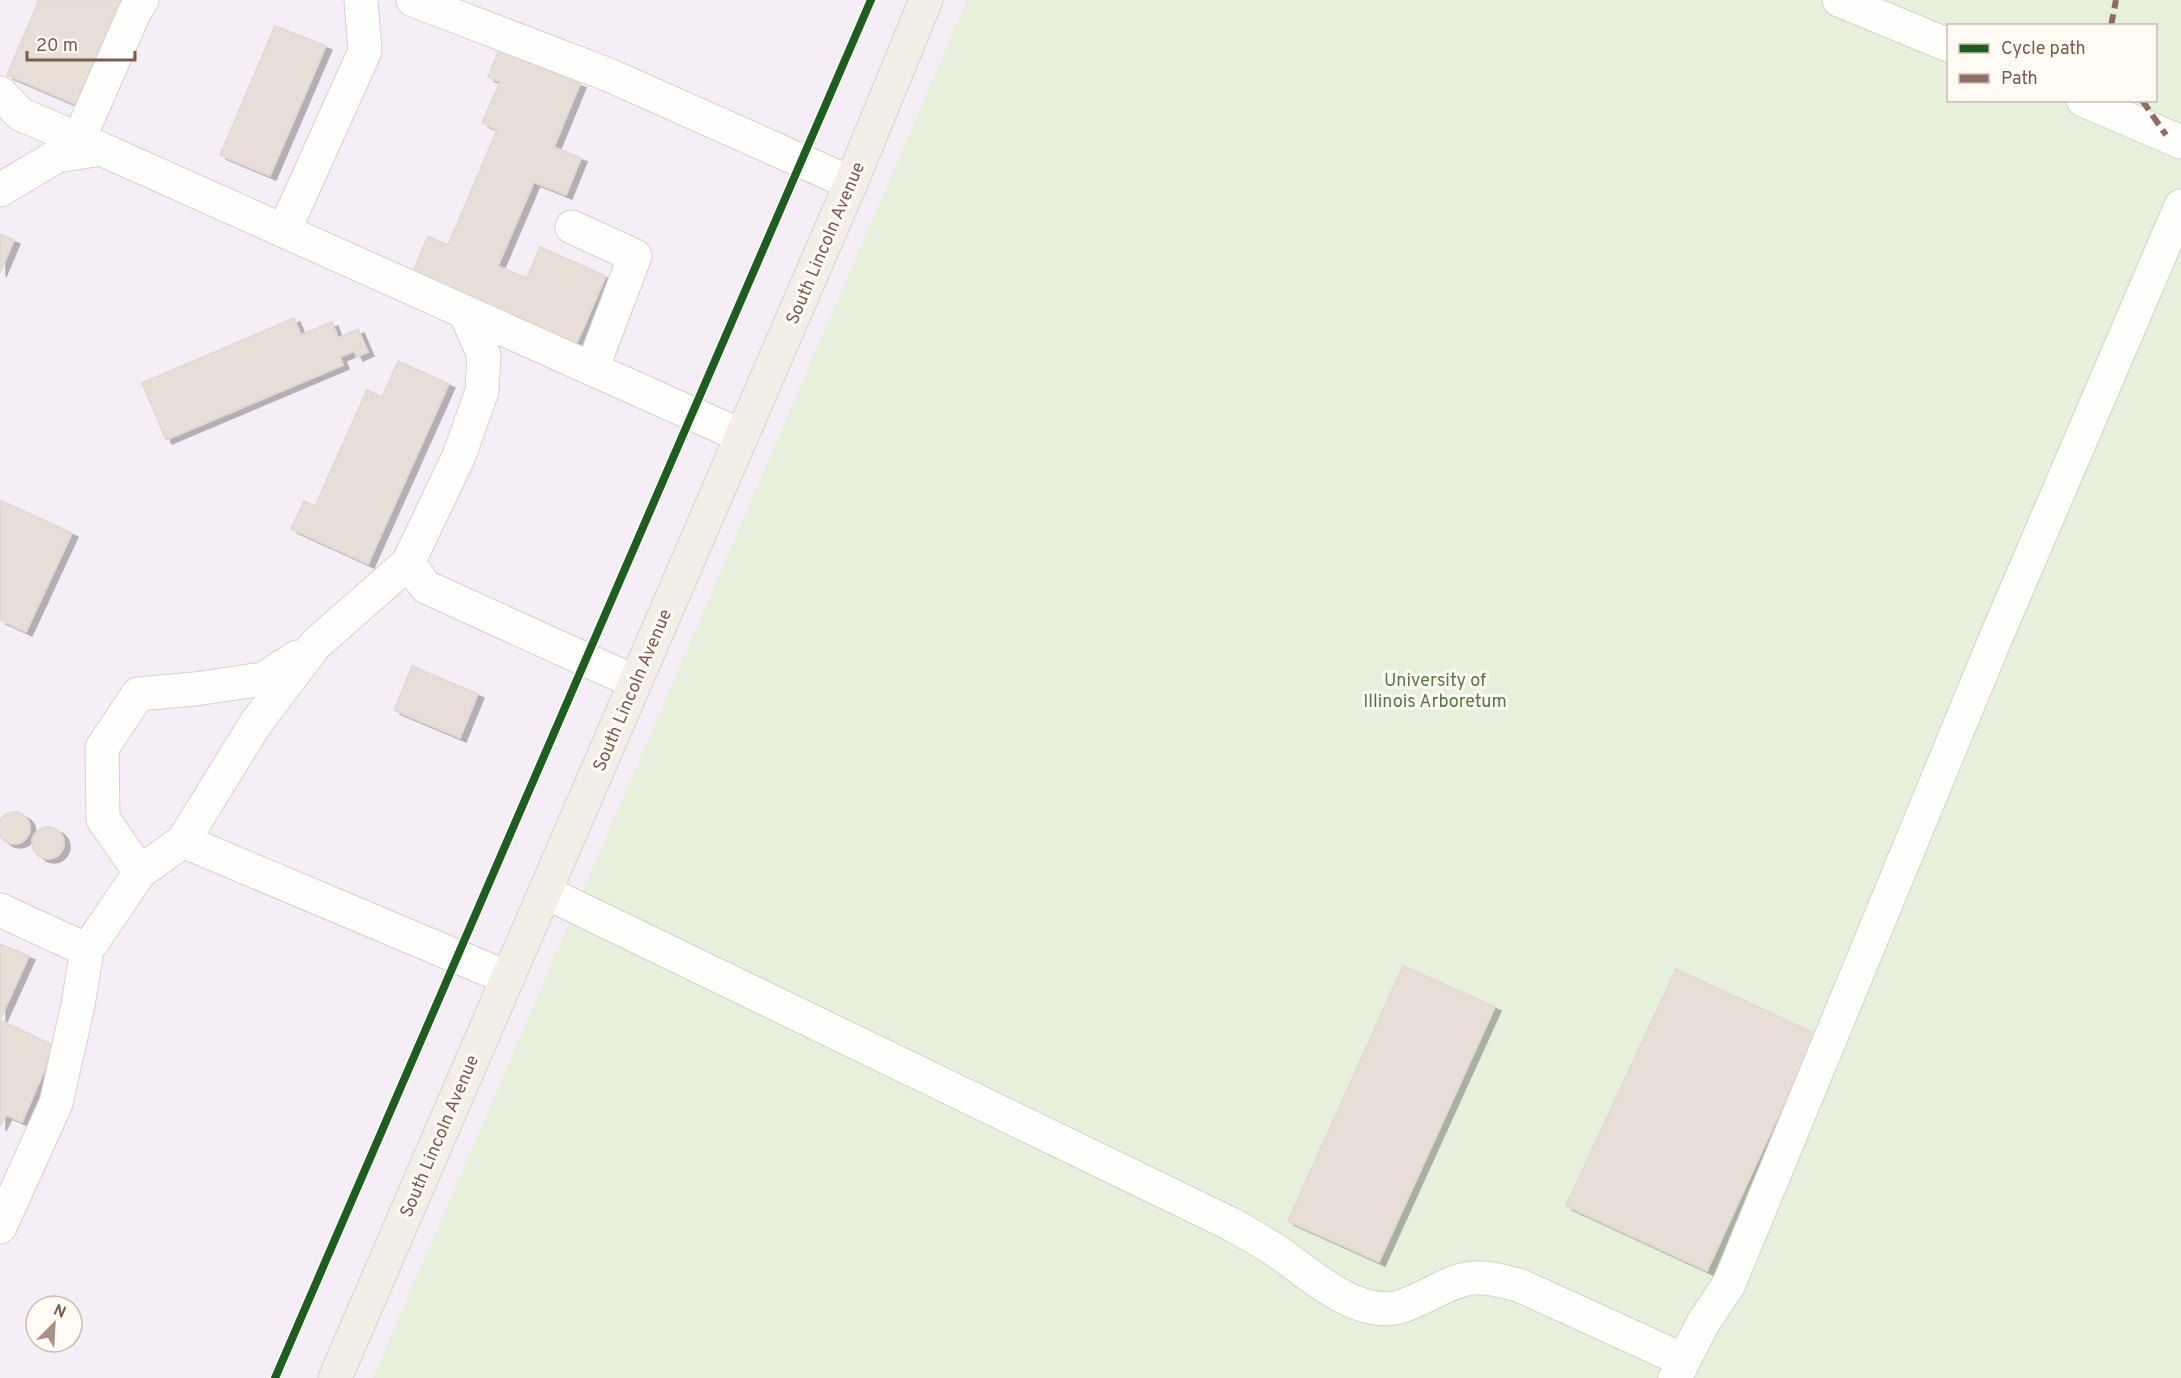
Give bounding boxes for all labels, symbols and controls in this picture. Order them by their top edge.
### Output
scale bar [27,24,135,62]
legend [1947,24,2157,102]
text: 20 m [36,35,78,58]
text: Cycle path [2001,38,2086,61]
text: Path [2001,68,2038,91]
street label: South Lincoln Avenue [782,159,871,328]
street label: South Lincoln Avenue [589,606,678,775]
park label: University of Illinois Arboretum [1363,670,1507,714]
street label: South Lincoln Avenue [396,1052,485,1221]
north arrow [24,1294,84,1354]
text: N [50,1301,69,1324]

